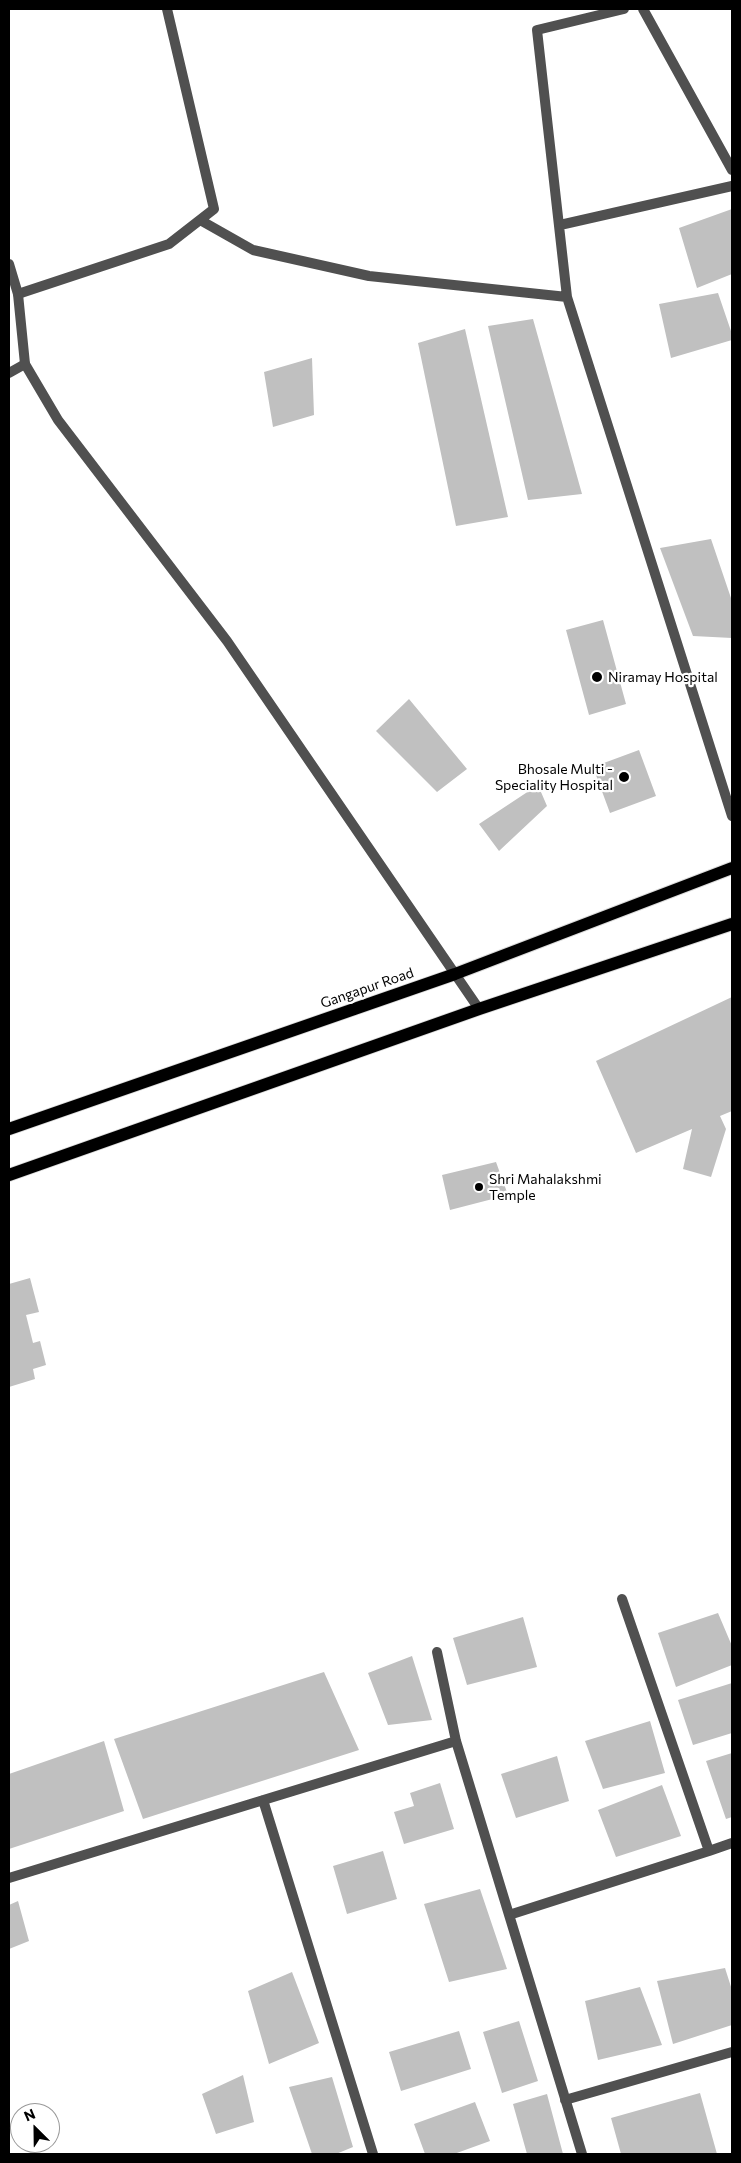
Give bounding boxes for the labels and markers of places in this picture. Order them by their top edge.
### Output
place label: Niramay Hospital [608,669,718,685]
marker: Niramay Hospital [590,670,604,684]
place label: Bhosale Multi - Speciality Hospital [495,761,613,794]
marker: Bhosale Multi - Speciality Hospital [617,770,631,784]
place label: Shri Mahalakshmi Temple [489,1171,602,1204]
marker: Shri Mahalakshmi Temple [473,1181,485,1193]

